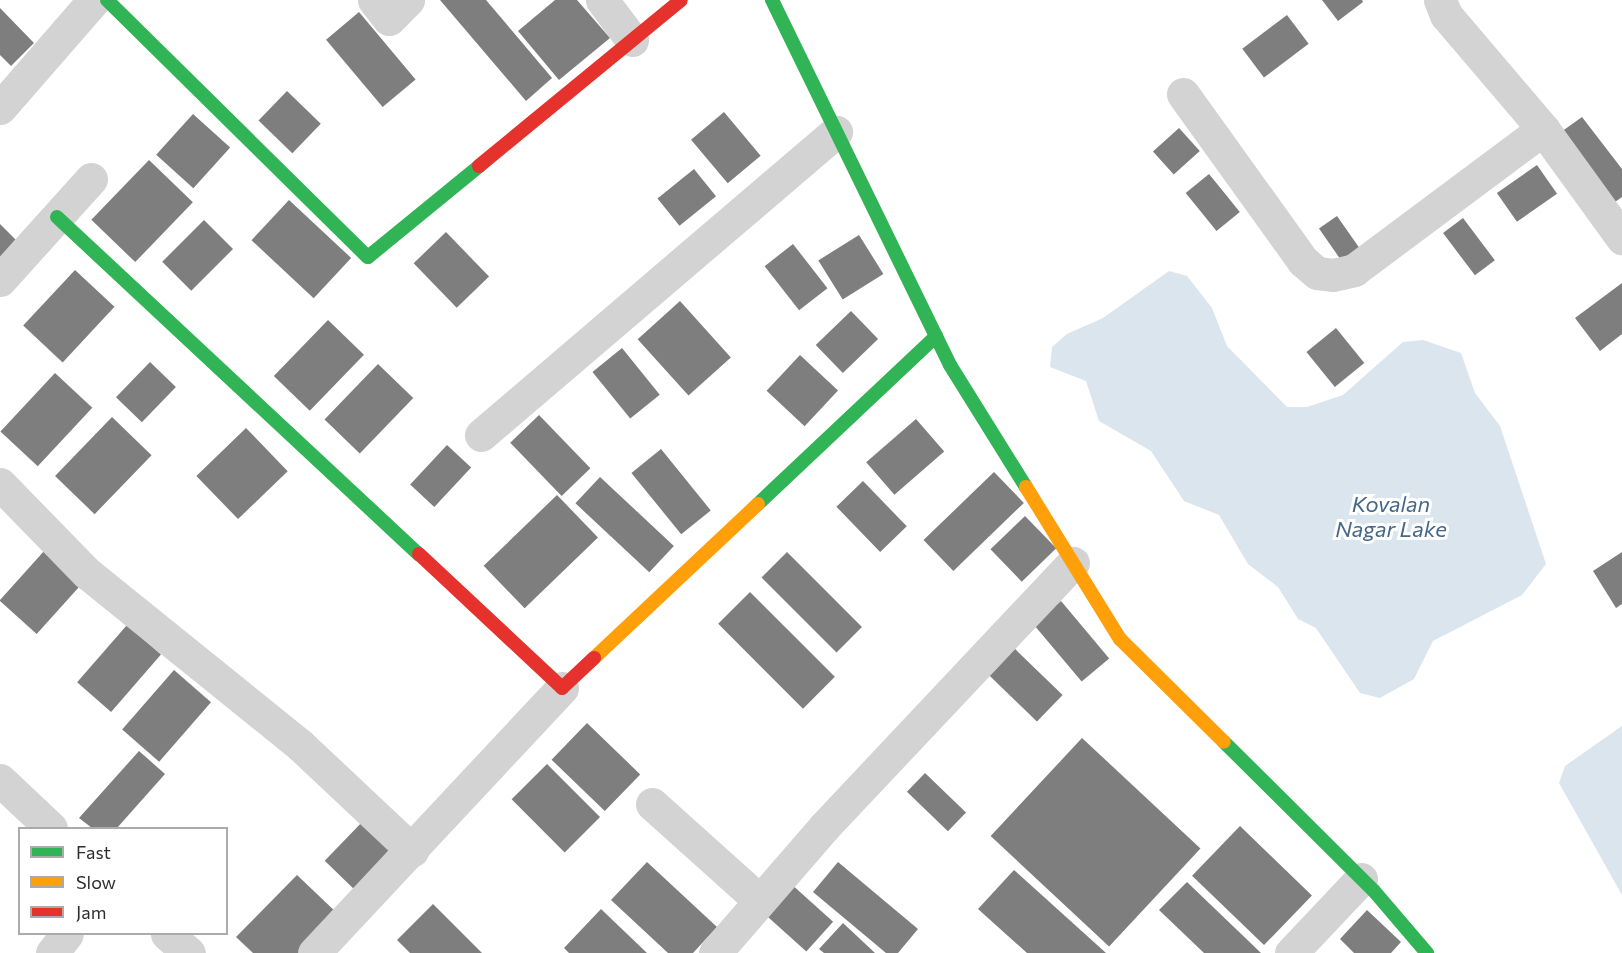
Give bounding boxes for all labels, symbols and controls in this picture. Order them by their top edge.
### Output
water label: Kovalan Nagar Lake [1335,490,1447,542]
legend [18,827,228,935]
text: Fast [76,841,111,863]
text: Slow [76,871,116,893]
text: Jam [76,901,106,923]

